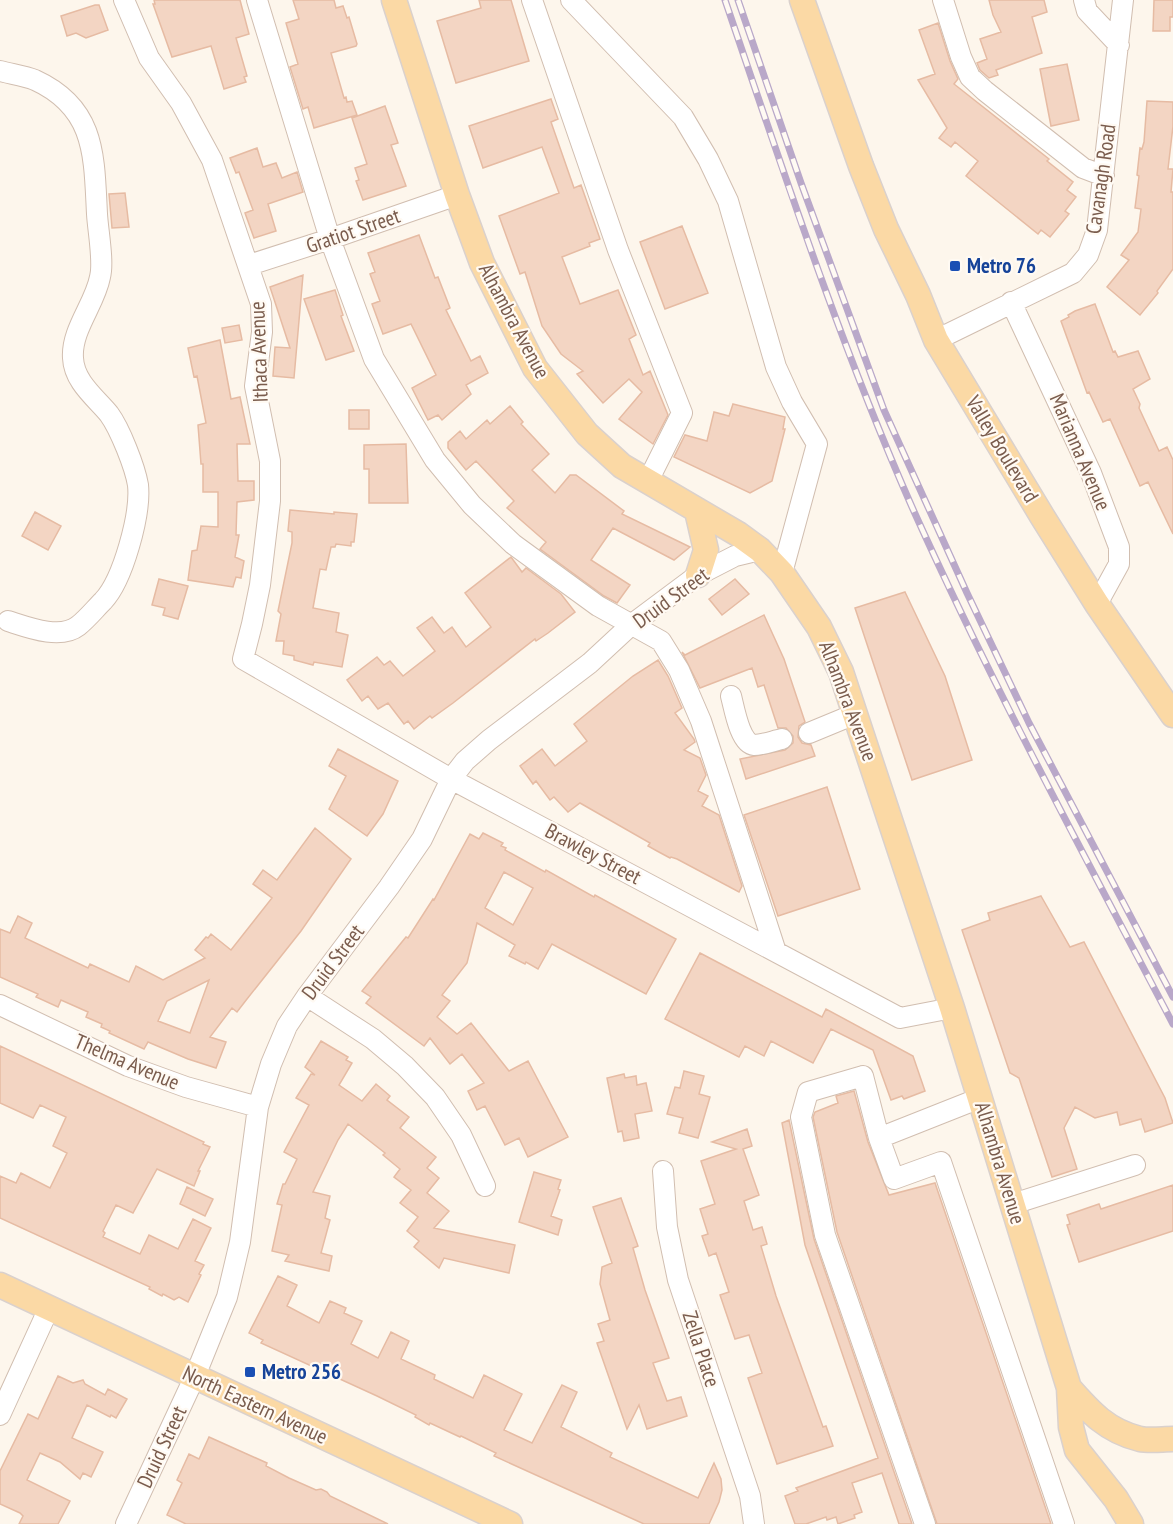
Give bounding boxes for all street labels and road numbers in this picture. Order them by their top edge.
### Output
street label: Cavanagh Road [1079,122,1122,236]
street label: Gratiot Street [302,202,404,259]
street label: Alhambra Avenue [473,259,556,383]
street label: Ithaca Avenue [243,301,274,403]
street label: Marianna Avenue [1044,389,1117,514]
street label: Valley Boulevard [959,390,1045,507]
street label: Druid Street [627,561,714,634]
street label: Alhambra Avenue [813,637,884,765]
street label: Brawley Street [541,817,646,890]
street label: Druid Street [295,918,370,1005]
street label: Thelma Avenue [71,1027,184,1096]
street label: Alhambra Avenue [969,1098,1032,1227]
street label: Zella Place [677,1307,726,1390]
street label: North Eastern Avenue [178,1359,332,1450]
street label: Druid Street [131,1401,192,1492]

